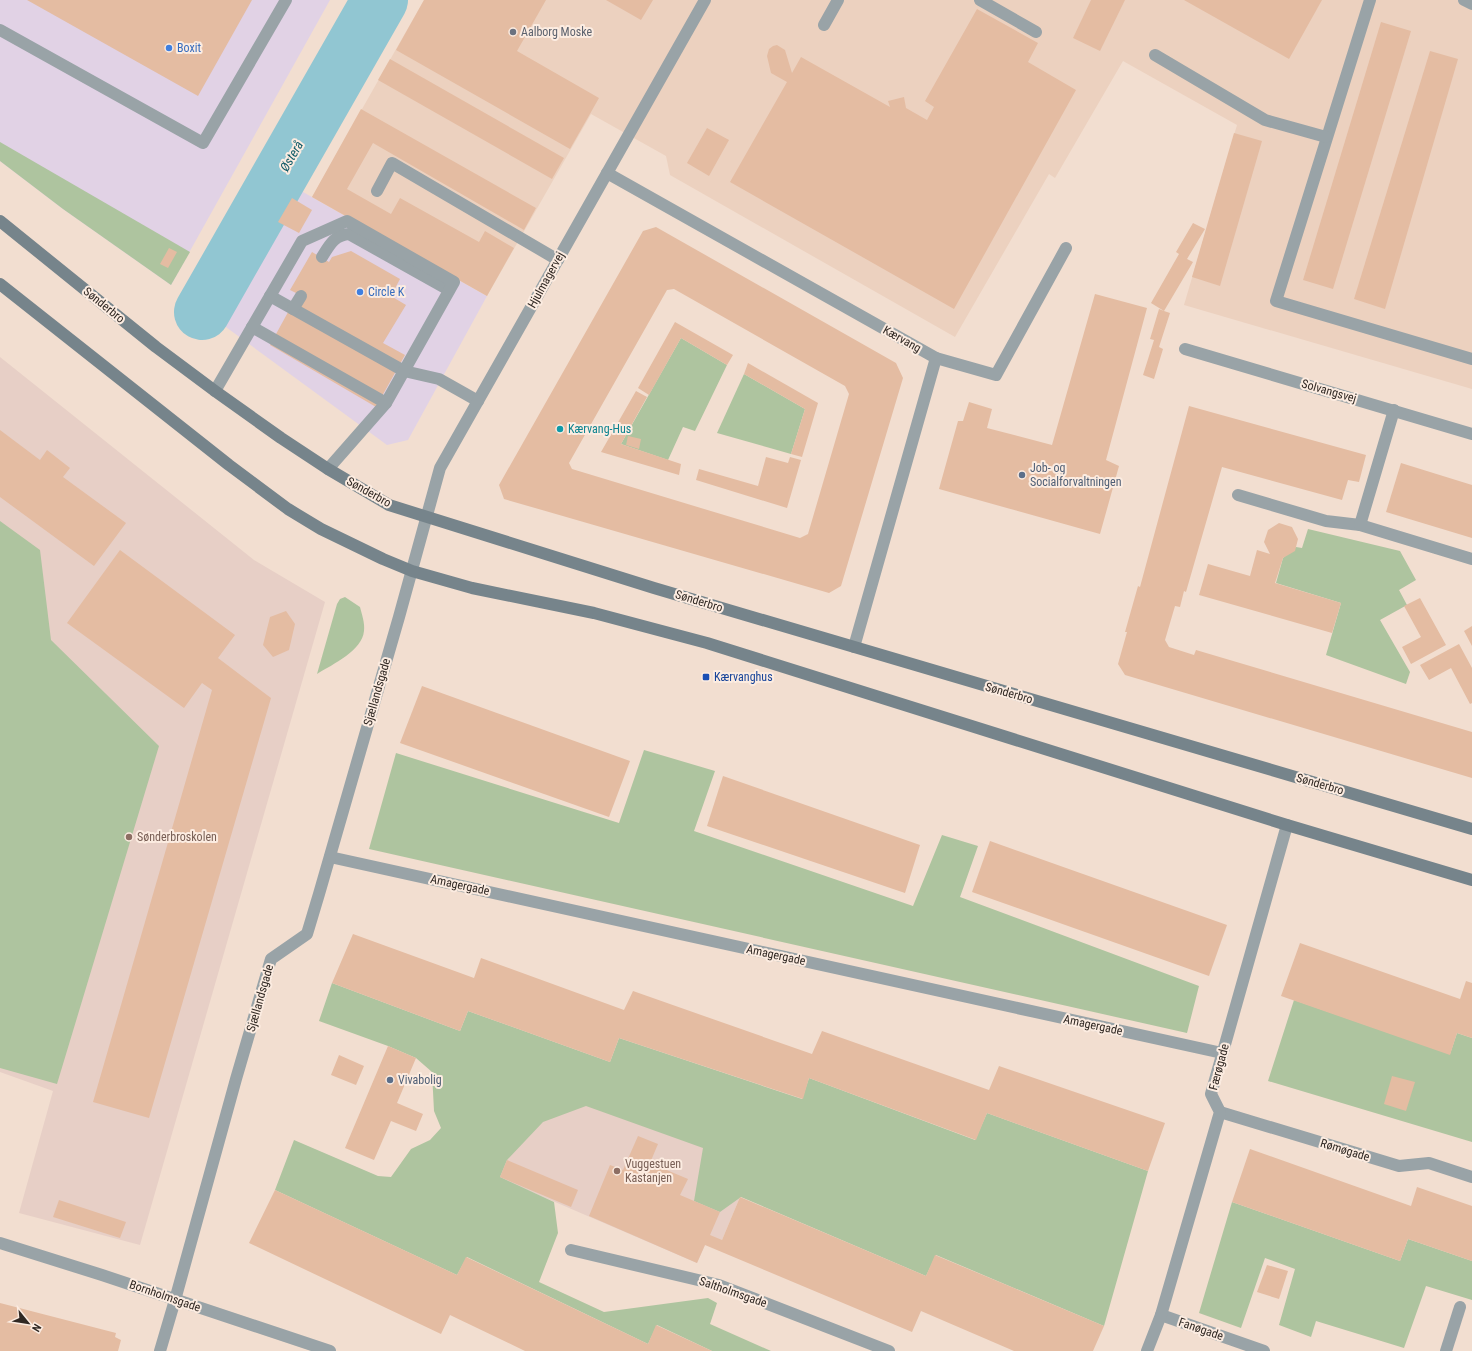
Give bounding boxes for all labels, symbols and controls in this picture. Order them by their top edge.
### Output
place label: Aalborg Moske [521,25,592,39]
marker: Aalborg Moske [508,27,518,37]
place label: Boxit [177,41,201,55]
marker: Boxit [164,43,174,53]
water label: Østerå [277,138,306,174]
street label: Hjulmagervej [525,249,567,311]
street label: Sønderbro [81,284,127,326]
place label: Circle K [368,285,405,299]
marker: Circle K [355,287,365,297]
street label: Kærvang [880,323,924,355]
street label: Solvangsvej [1300,377,1358,405]
place label: Kærvang-Hus [568,422,631,436]
marker: Kærvang-Hus [555,424,565,434]
place label: Job- og Socialforvaltningen [1030,461,1122,489]
marker: Job- og Socialforvaltningen [1017,470,1027,480]
street label: Sønderbro [344,474,394,510]
street label: Sønderbro [674,587,724,615]
street label: Sjællandsgade [361,656,393,727]
place label: Kærvanghus [714,670,773,684]
marker: Kærvanghus [701,672,711,682]
street label: Sønderbro [984,680,1034,706]
street label: Sønderbro [1295,771,1345,797]
place label: Sønderbroskolen [137,830,217,844]
marker: Sønderbroskolen [124,832,134,842]
street label: Amagergade [429,872,491,898]
street label: Amagergade [745,942,807,968]
street label: Sjællandsgade [244,962,276,1033]
street label: Amagergade [1062,1012,1124,1038]
street label: Færøgade [1206,1042,1232,1092]
place label: Vivabolig [398,1073,442,1087]
marker: Vivabolig [385,1075,395,1085]
street label: Rømøgade [1319,1136,1372,1164]
place label: Vuggestuen Kastanjen [625,1157,681,1185]
marker: Vuggestuen Kastanjen [612,1166,622,1176]
street label: Saltholmsgade [697,1274,769,1310]
street label: Bornholmsgade [128,1277,203,1315]
north arrow [8,1303,48,1343]
street label: Fanøgade [1177,1315,1226,1343]
text: N [29,1322,44,1334]

